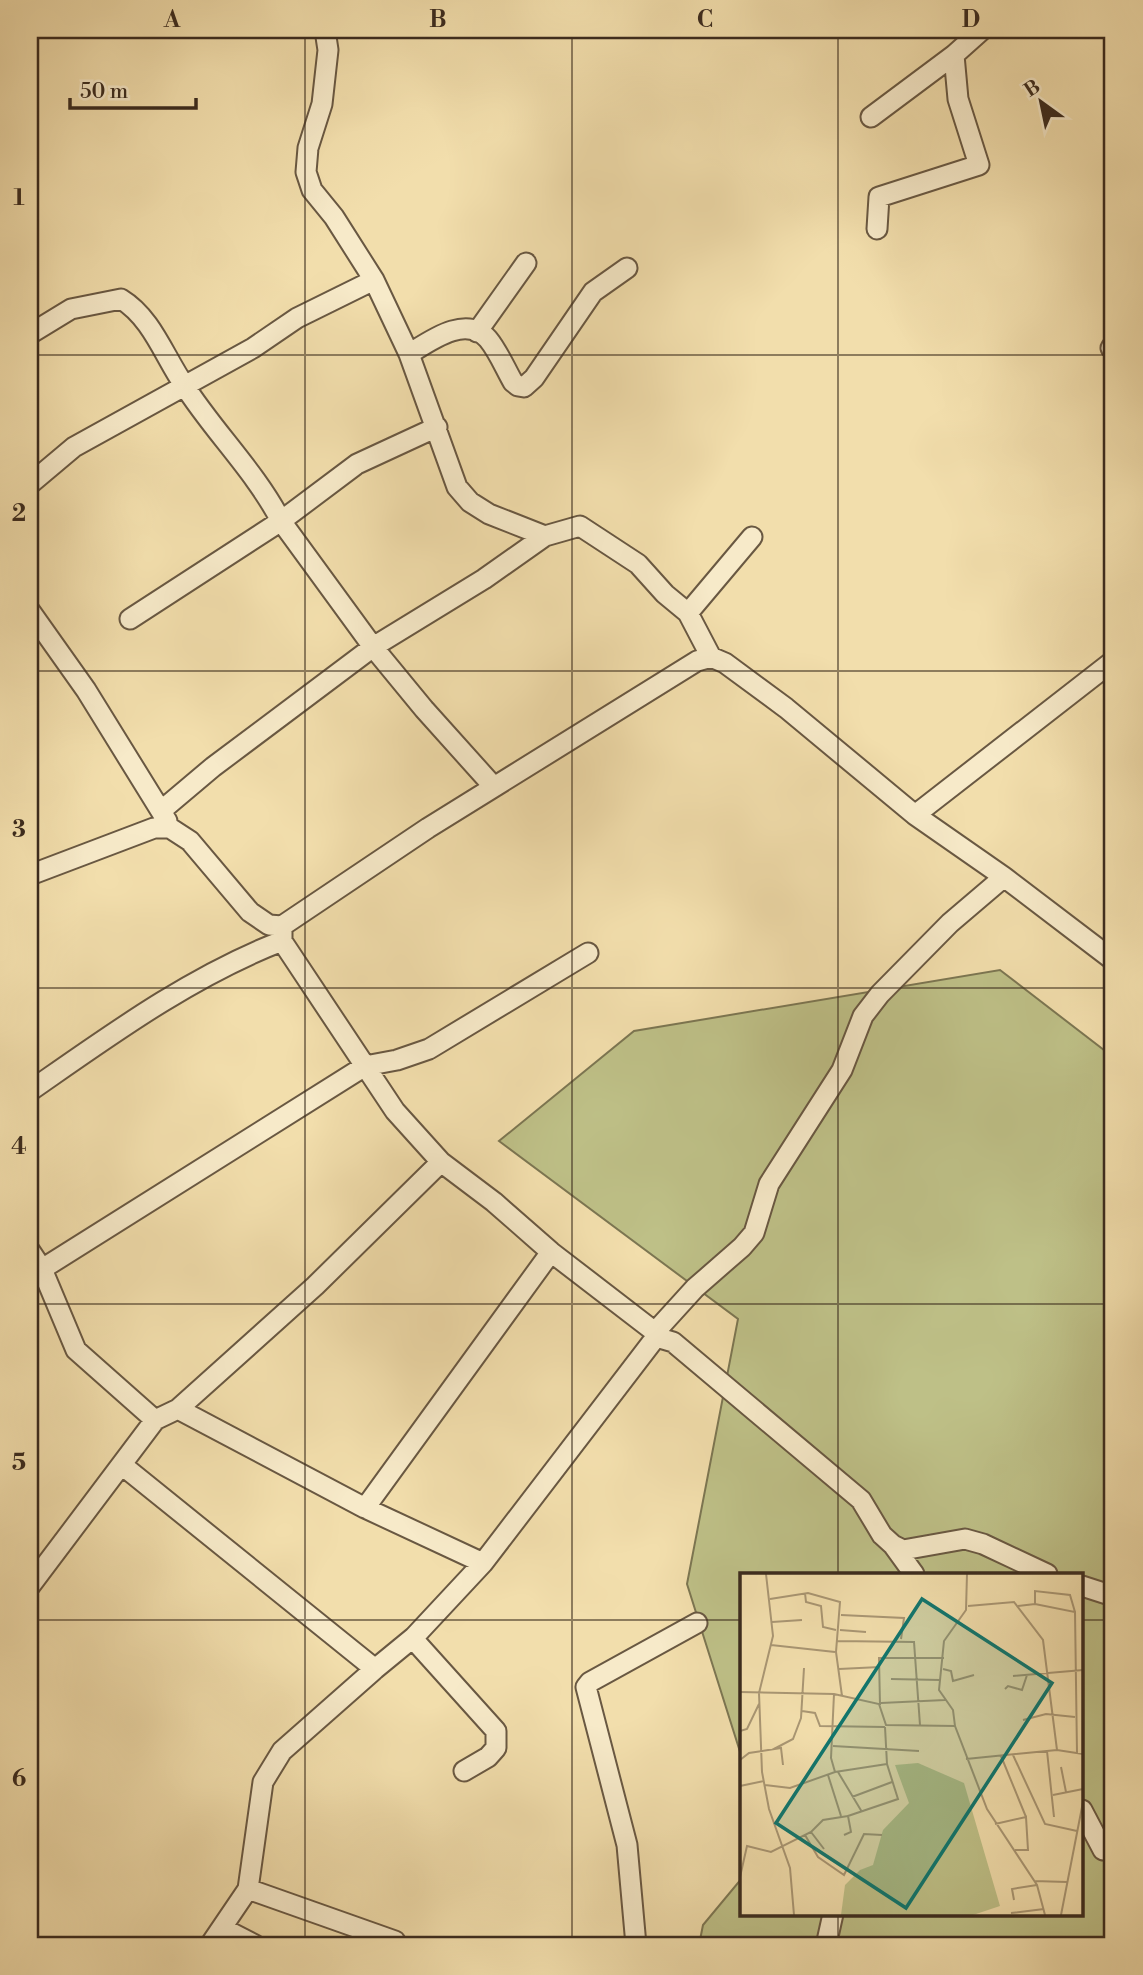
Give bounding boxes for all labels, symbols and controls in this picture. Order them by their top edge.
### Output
text: A [163,6,181,34]
text: B [429,6,447,34]
text: C [697,6,713,34]
text: D [962,6,980,34]
scale bar [70,66,196,110]
north arrow [1006,66,1076,136]
text: B [1020,75,1045,103]
text: 50 m [80,79,128,105]
text: 1 [13,184,25,212]
text: 2 [12,500,26,528]
text: 3 [12,816,26,844]
text: 4 [11,1133,27,1161]
text: 5 [12,1449,26,1477]
inset map [740,1573,1084,1916]
text: 6 [12,1765,26,1793]

